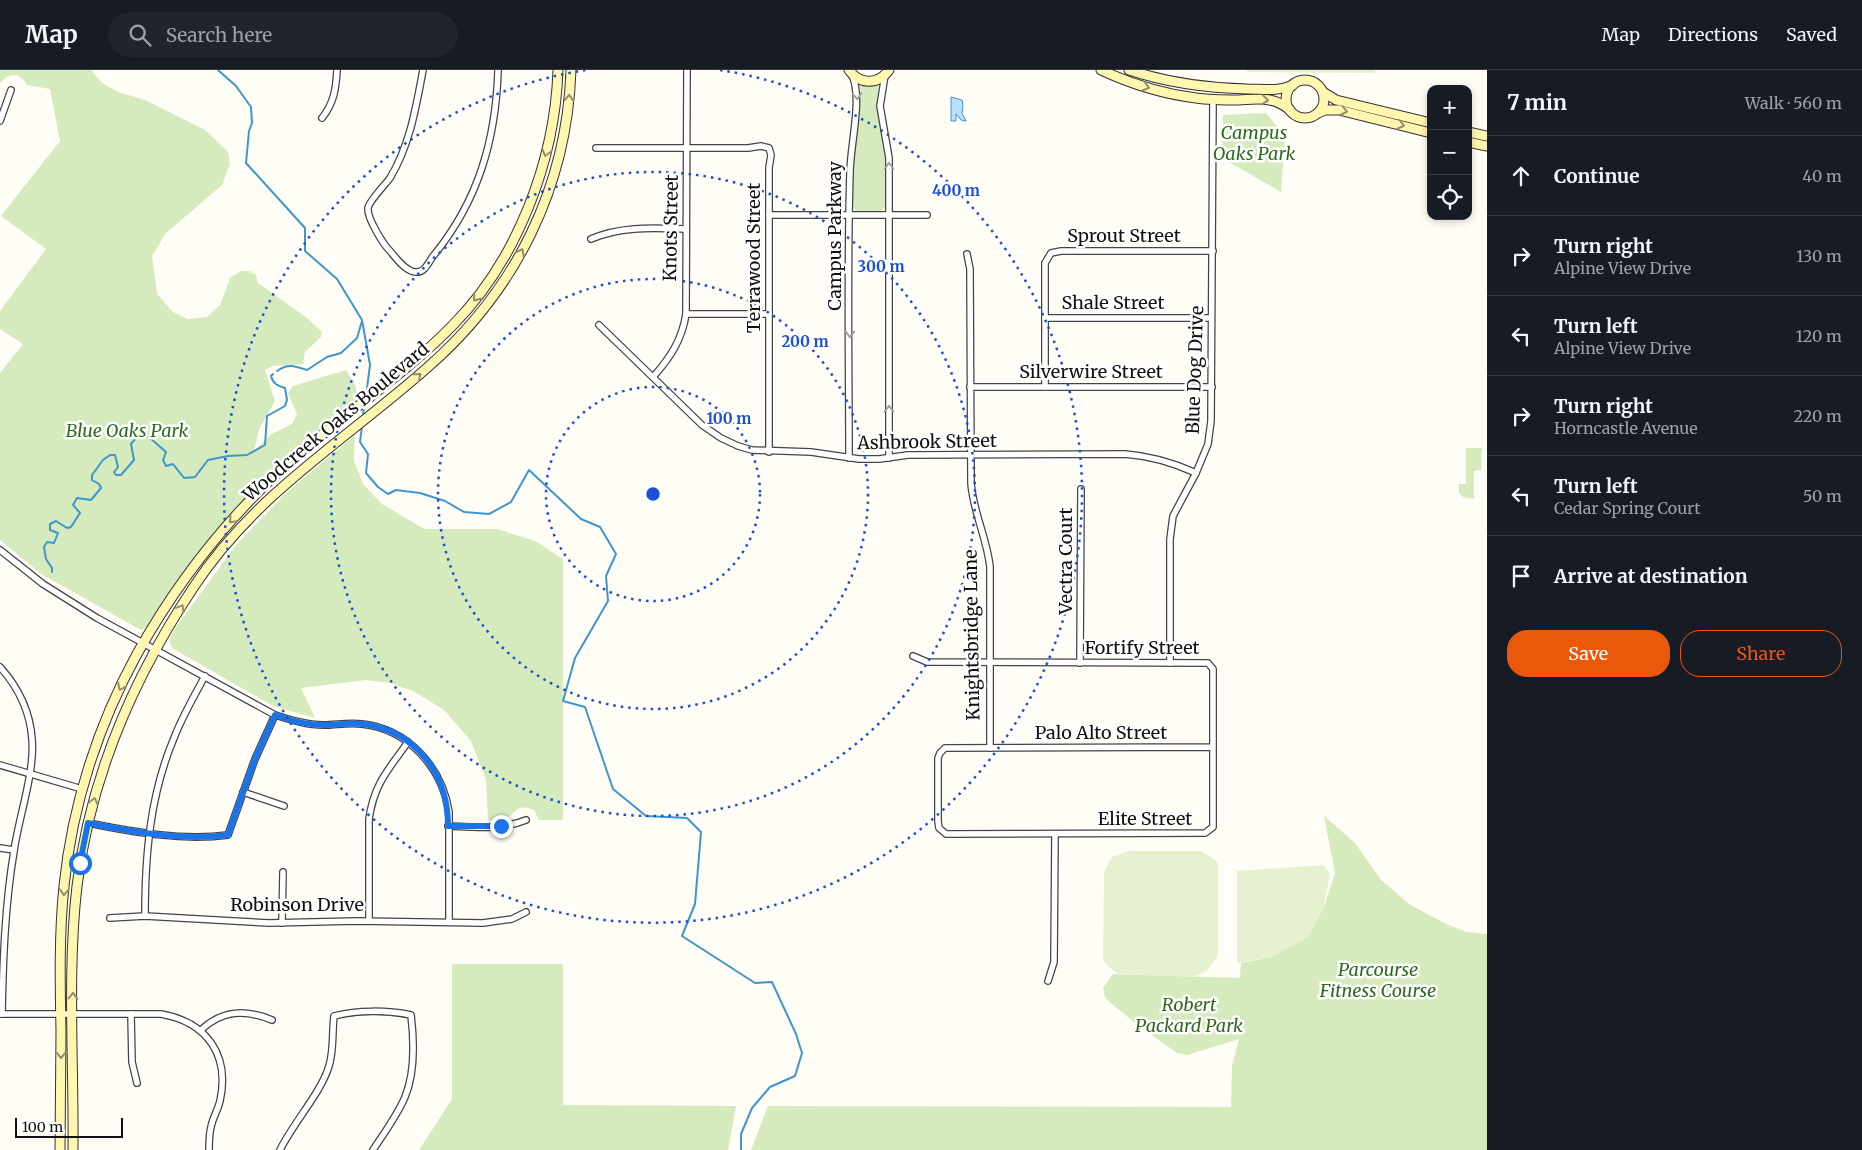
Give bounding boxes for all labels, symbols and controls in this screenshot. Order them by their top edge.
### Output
search box [108,12,458,57]
text: Map [25,19,78,50]
icon: search [126,21,154,49]
text: Search here [166,23,272,47]
text: Map [1602,23,1640,46]
text: Directions [1668,23,1758,46]
text: Saved [1786,23,1837,46]
one-way arrow [1142,82,1150,92]
map controls [1427,85,1472,220]
button: + [1427,85,1472,130]
text: 7 min [1507,89,1567,116]
one-way arrow [851,92,862,100]
text: Walk · 560 m [1745,93,1842,113]
one-way arrow [564,94,575,102]
one-way arrow [1261,94,1269,105]
one-way arrow [1340,105,1349,116]
one-way arrow [1396,120,1404,130]
park label: Campus Oaks Park [1213,121,1295,165]
button: − [1427,130,1472,175]
one-way arrow [542,148,552,156]
street label: Campus Parkway [823,161,846,311]
one-way arrow [884,162,894,170]
icon: ahead [1507,162,1535,190]
text: Continue [1554,164,1640,188]
text: 40 m [1802,166,1842,186]
street label: Knots Street [658,174,683,282]
button: locate [1427,175,1472,220]
text: 400 m [932,181,980,200]
street label: Terrawood Street [742,183,765,333]
street label: Sprout Street [1067,224,1181,247]
text: Turn right [1554,234,1653,258]
icon: right [1507,242,1535,270]
text: 130 m [1796,246,1842,266]
one-way arrow [515,249,525,258]
text: 300 m [857,257,905,276]
text: Alpine View Drive [1554,258,1691,278]
street label: Shale Street [1062,291,1164,314]
one-way arrow [473,292,481,301]
street label: Blue Dog Drive [1181,305,1208,435]
text: Turn left [1554,314,1638,338]
icon: left [1507,322,1535,350]
text: 120 m [1796,326,1842,346]
one-way arrow [845,330,855,338]
text: 200 m [781,332,829,351]
street label: Woodcreek Oaks Boulevard [237,337,434,507]
text: Alpine View Drive [1554,338,1691,358]
street label: Silverwire Street [1019,360,1163,383]
one-way arrow [412,372,421,381]
text: Turn right [1554,394,1653,418]
icon: right [1507,402,1535,430]
one-way arrow [884,405,894,412]
text: 220 m [1794,406,1842,426]
text: 100 m [707,409,751,428]
text: Horncastle Avenue [1554,418,1698,438]
park label: Blue Oaks Park [66,419,188,442]
street label: Ashbrook Street [856,429,997,454]
text: Turn left [1554,474,1638,498]
icon: left [1507,482,1535,510]
centre of rings [644,485,662,503]
text: 50 m [1803,486,1842,506]
text: Cedar Spring Court [1554,498,1701,518]
street label: Vectra Court [1054,507,1077,616]
one-way arrow [228,514,237,523]
street label: Knightsbridge Lane [959,549,984,721]
icon: arrive [1507,562,1535,590]
text: Arrive at destination [1554,564,1748,588]
one-way arrow [175,604,184,613]
button: Save [1507,630,1670,677]
button: Share [1680,630,1842,677]
street label: Fortify Street [1084,636,1200,659]
one-way arrow [118,681,128,690]
street label: Palo Alto Street [1035,721,1167,744]
one-way arrow [88,797,98,805]
street label: Elite Street [1098,807,1192,830]
route end [490,815,513,838]
route start [69,852,92,875]
one-way arrow [58,889,69,897]
street label: Robinson Drive [230,893,364,916]
park label: Parcourse Fitness Course [1319,958,1436,1002]
one-way arrow [68,992,78,1000]
park label: Robert Packard Park [1135,993,1243,1037]
one-way arrow [55,1051,66,1059]
scale bar [15,1115,122,1138]
text: 100 m [22,1118,63,1136]

